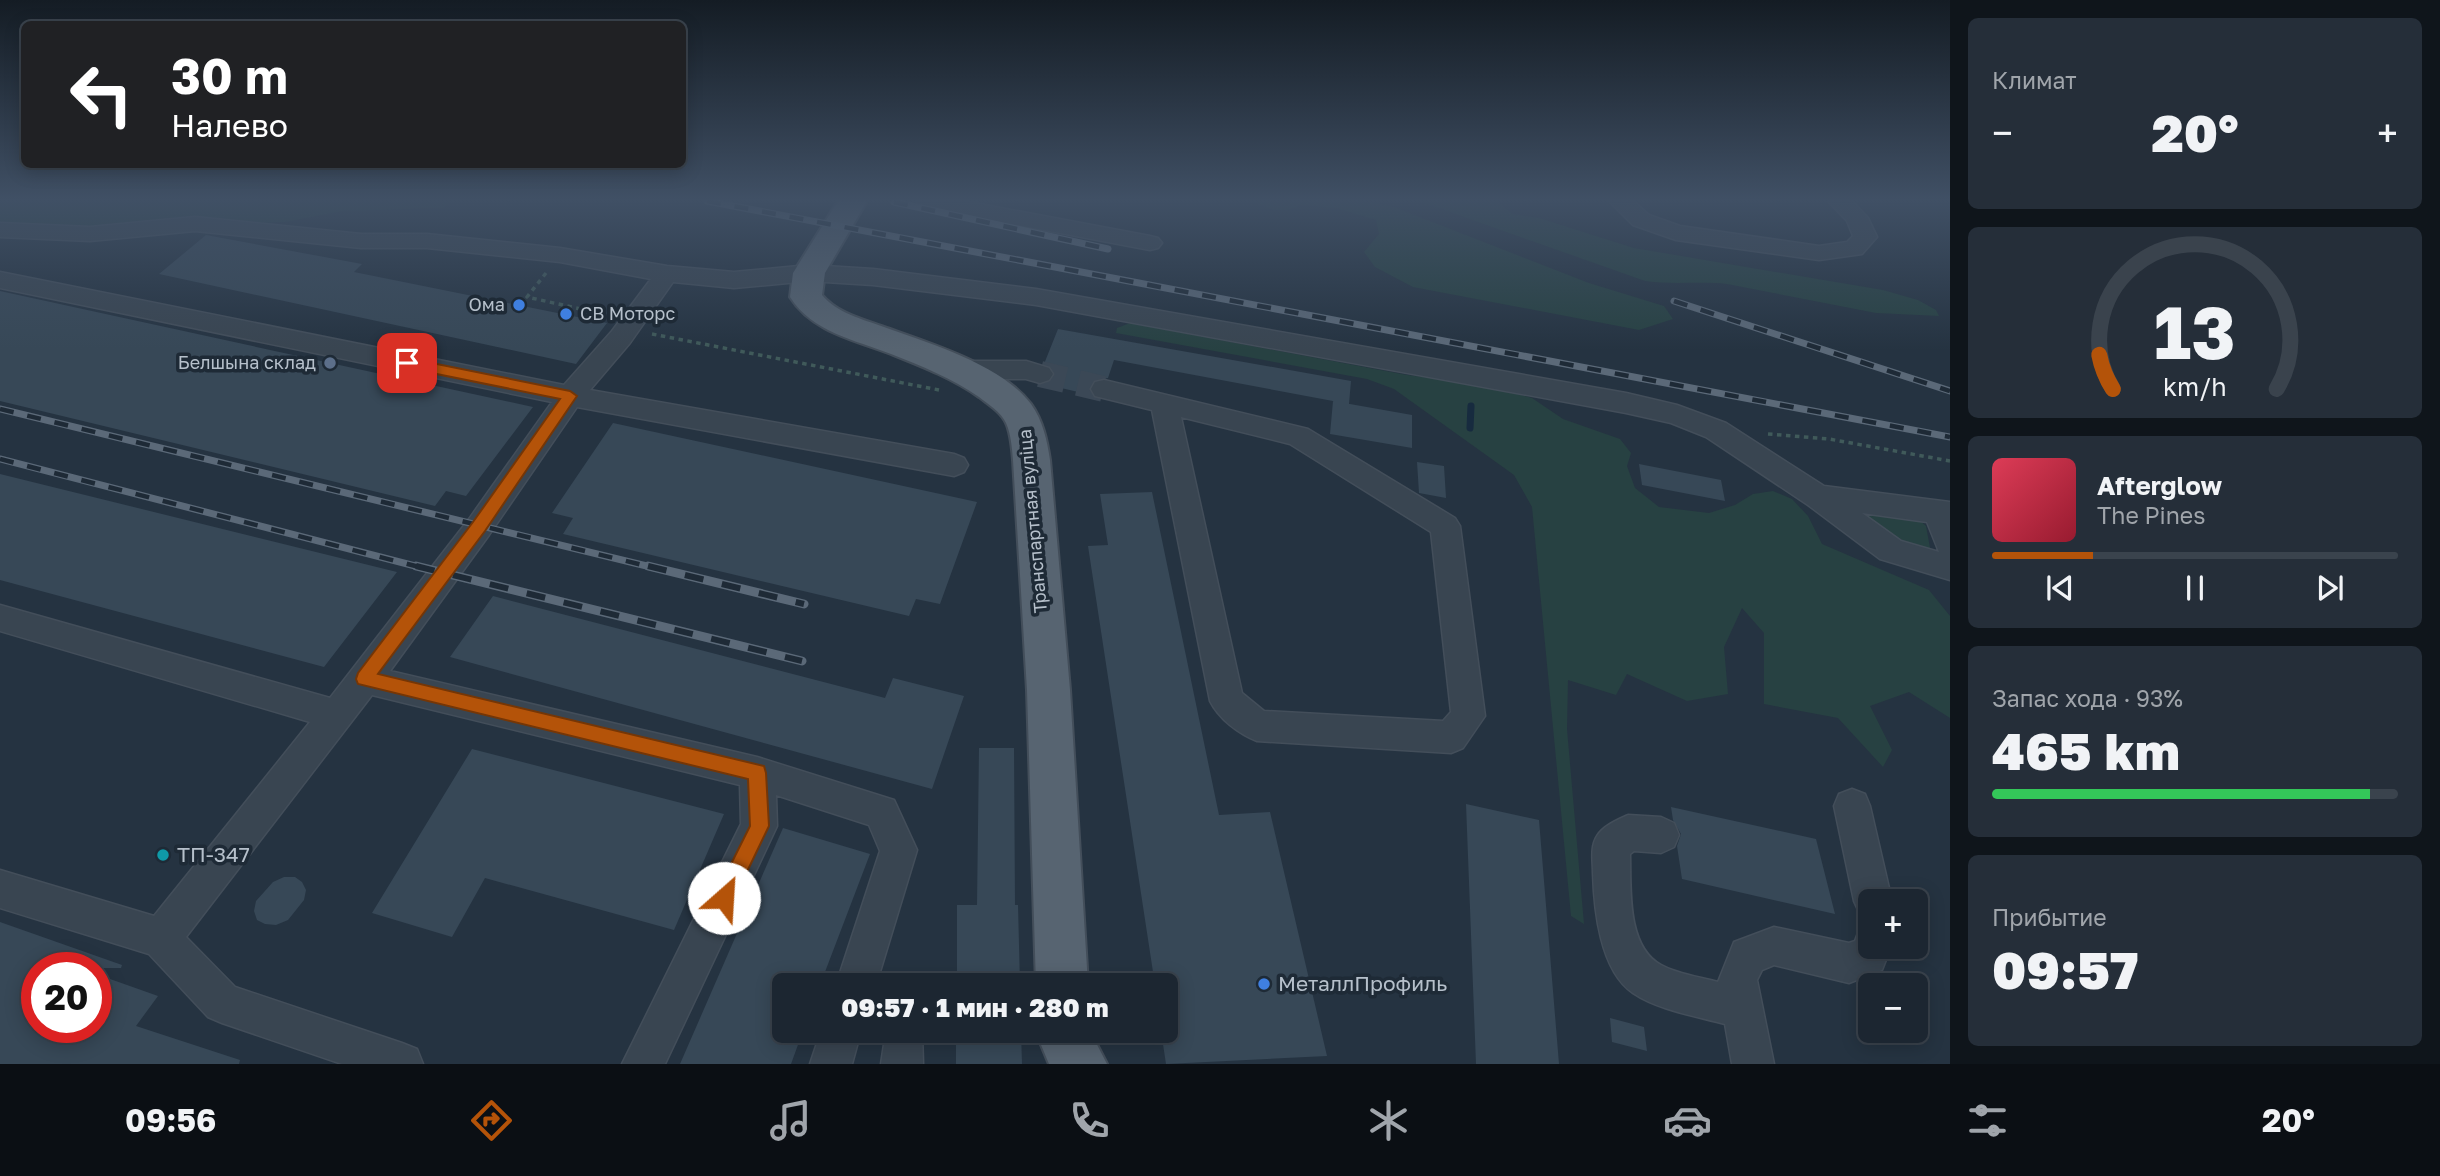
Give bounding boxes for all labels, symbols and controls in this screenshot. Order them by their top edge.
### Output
text: 30 m [171,46,288,105]
icon: left [56,49,147,140]
text: Климат [1992,66,2077,94]
text: 20° [2152,101,2238,163]
text: Налево [171,106,288,144]
text: − [1992,110,2013,155]
text: + [2377,110,2398,155]
text: 13 [2154,288,2236,375]
place label: Ома [469,293,505,315]
marker: Ома [511,297,527,313]
place label: СВ Моторс [580,302,675,324]
marker: СВ Моторс [558,306,574,322]
pin [377,333,437,393]
icon: arrive [388,344,426,382]
place label: Белшына склад [178,351,316,373]
marker: Белшына склад [322,355,338,371]
text: km/h [2163,371,2227,402]
street label: Транспартная вуліца [1013,428,1051,614]
text: Afterglow [2097,470,2222,501]
text: The Pines [2097,501,2205,529]
icon: previous [2041,569,2079,607]
icon: pause [2176,569,2214,607]
icon: next [2311,569,2349,607]
text: Запас хода · 93% [1992,684,2183,712]
text: 465 km [1992,719,2180,781]
place label: ТП-347 [177,841,250,867]
marker: ТП-347 [155,847,171,863]
position arrow [687,861,761,935]
map controls [1858,889,1928,1043]
button: + [1858,889,1928,959]
text: Прибытие [1992,903,2107,931]
text: 09:57 [1992,938,2138,1000]
speed limit sign: 20 [21,952,112,1043]
place label: МеталлПрофиль [1278,970,1447,996]
button: − [1858,973,1928,1043]
marker: МеталлПрофиль [1256,976,1272,992]
text: 09:57 · 1 мин · 280 m [841,992,1109,1023]
icon: directions [467,1096,516,1145]
icon: music [766,1096,815,1145]
icon: phone [1065,1096,1114,1145]
icon: climate [1364,1096,1413,1145]
icon: car [1663,1096,1712,1145]
icon: filters [1963,1096,2012,1145]
text: 09:56 [125,1101,216,1139]
text: 20° [2262,1101,2315,1139]

